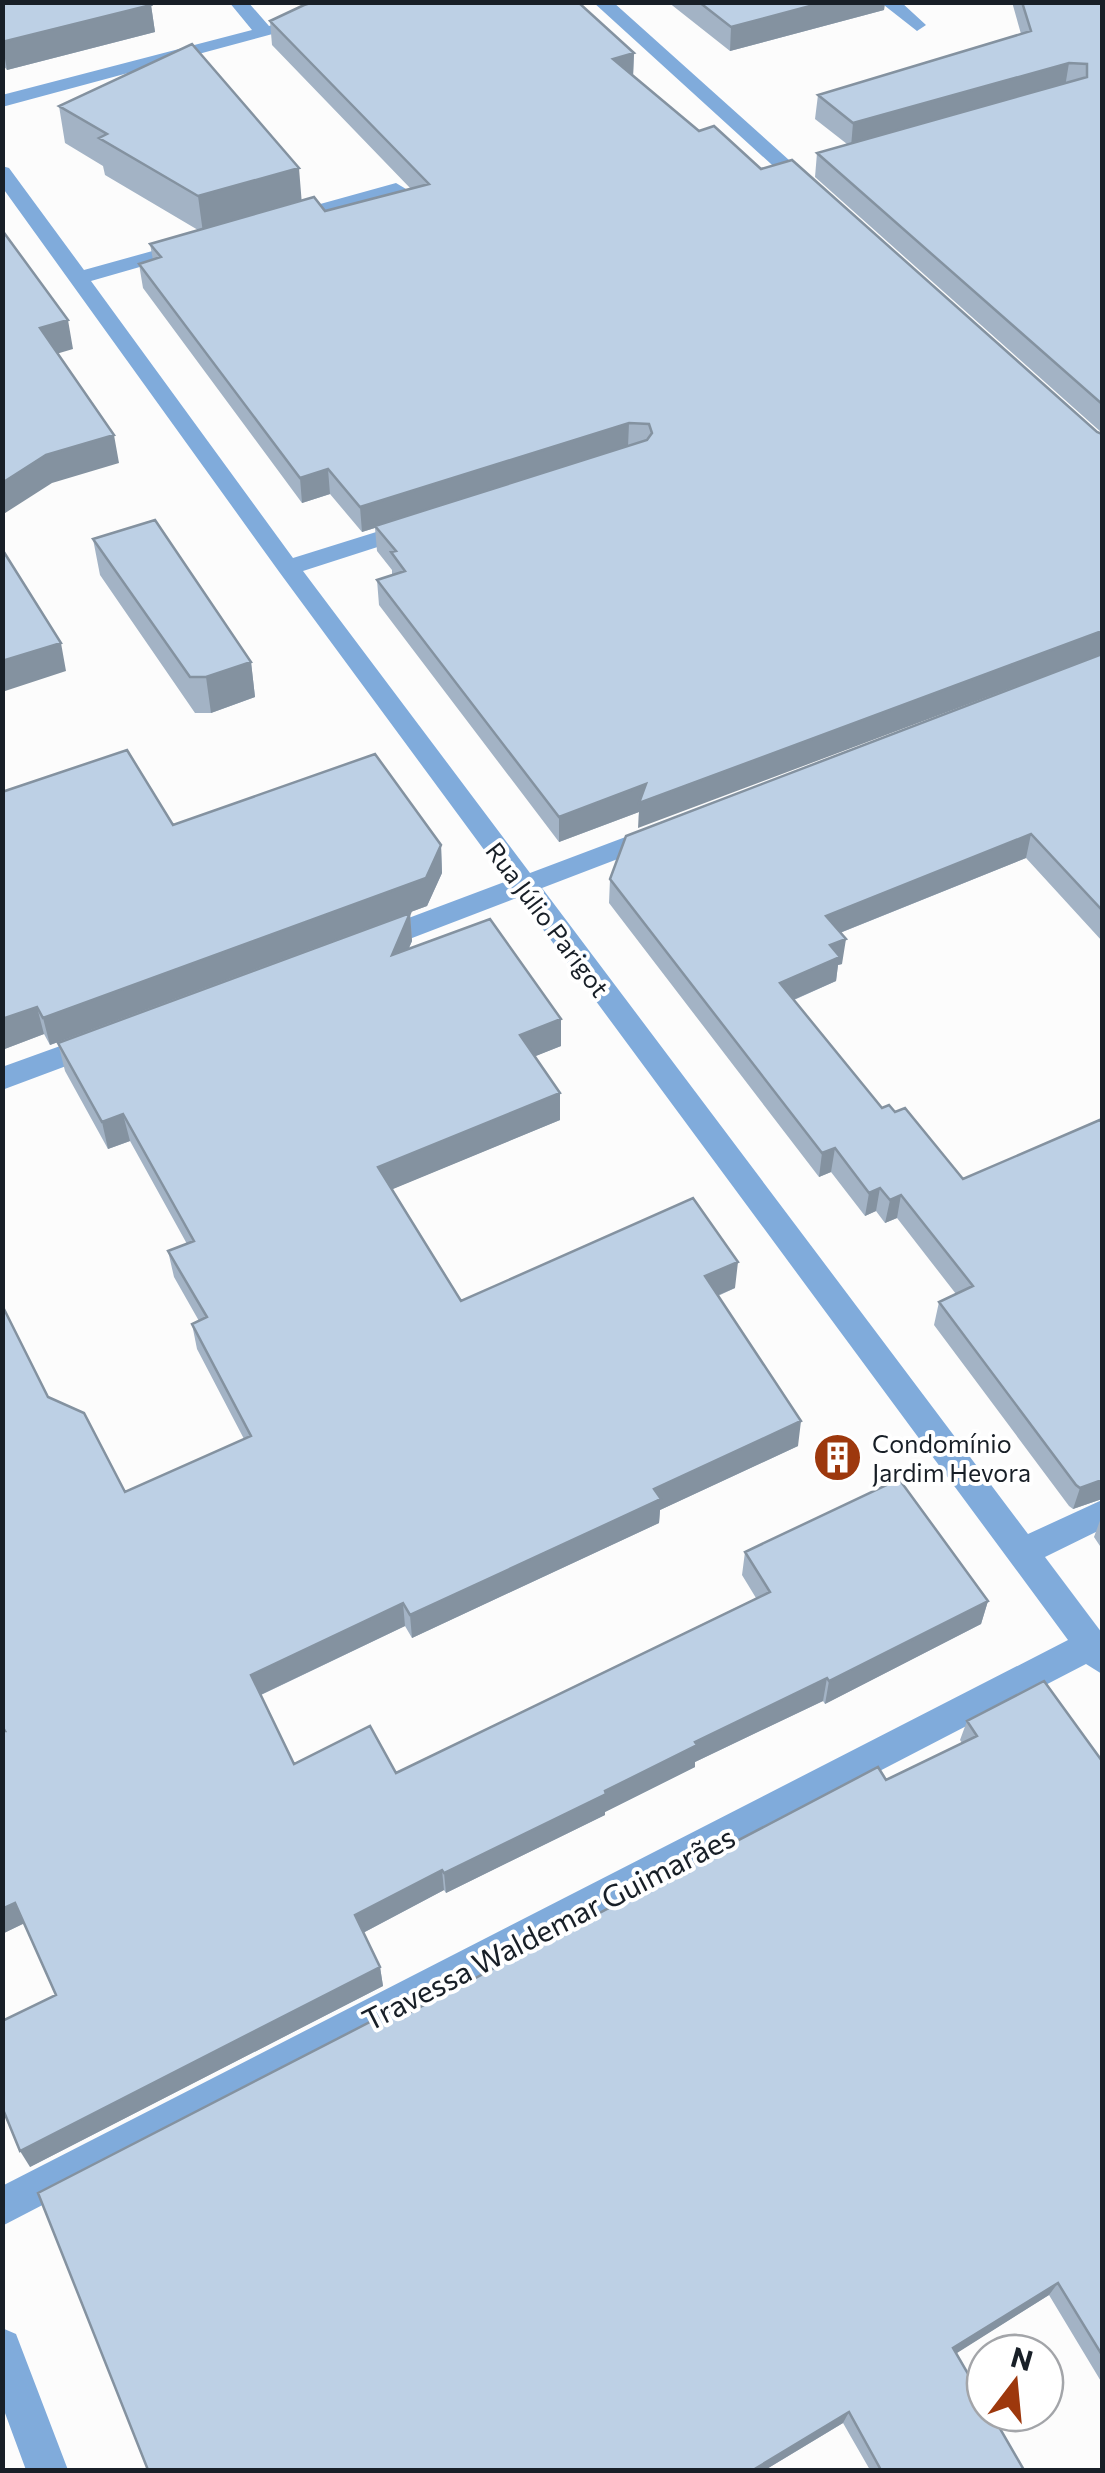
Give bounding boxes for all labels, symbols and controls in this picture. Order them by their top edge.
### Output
street label: Rua Júlio Parigot [480,836,616,1002]
place label: Condomínio Jardim Hevora [872,1428,1031,1487]
building icon: Condomínio Jardim Hevora [811,1431,863,1483]
street label: Travessa Waldemar Guimarães [355,1817,741,2037]
north arrow [965,2333,1065,2433]
text: N [1007,2339,1037,2377]

